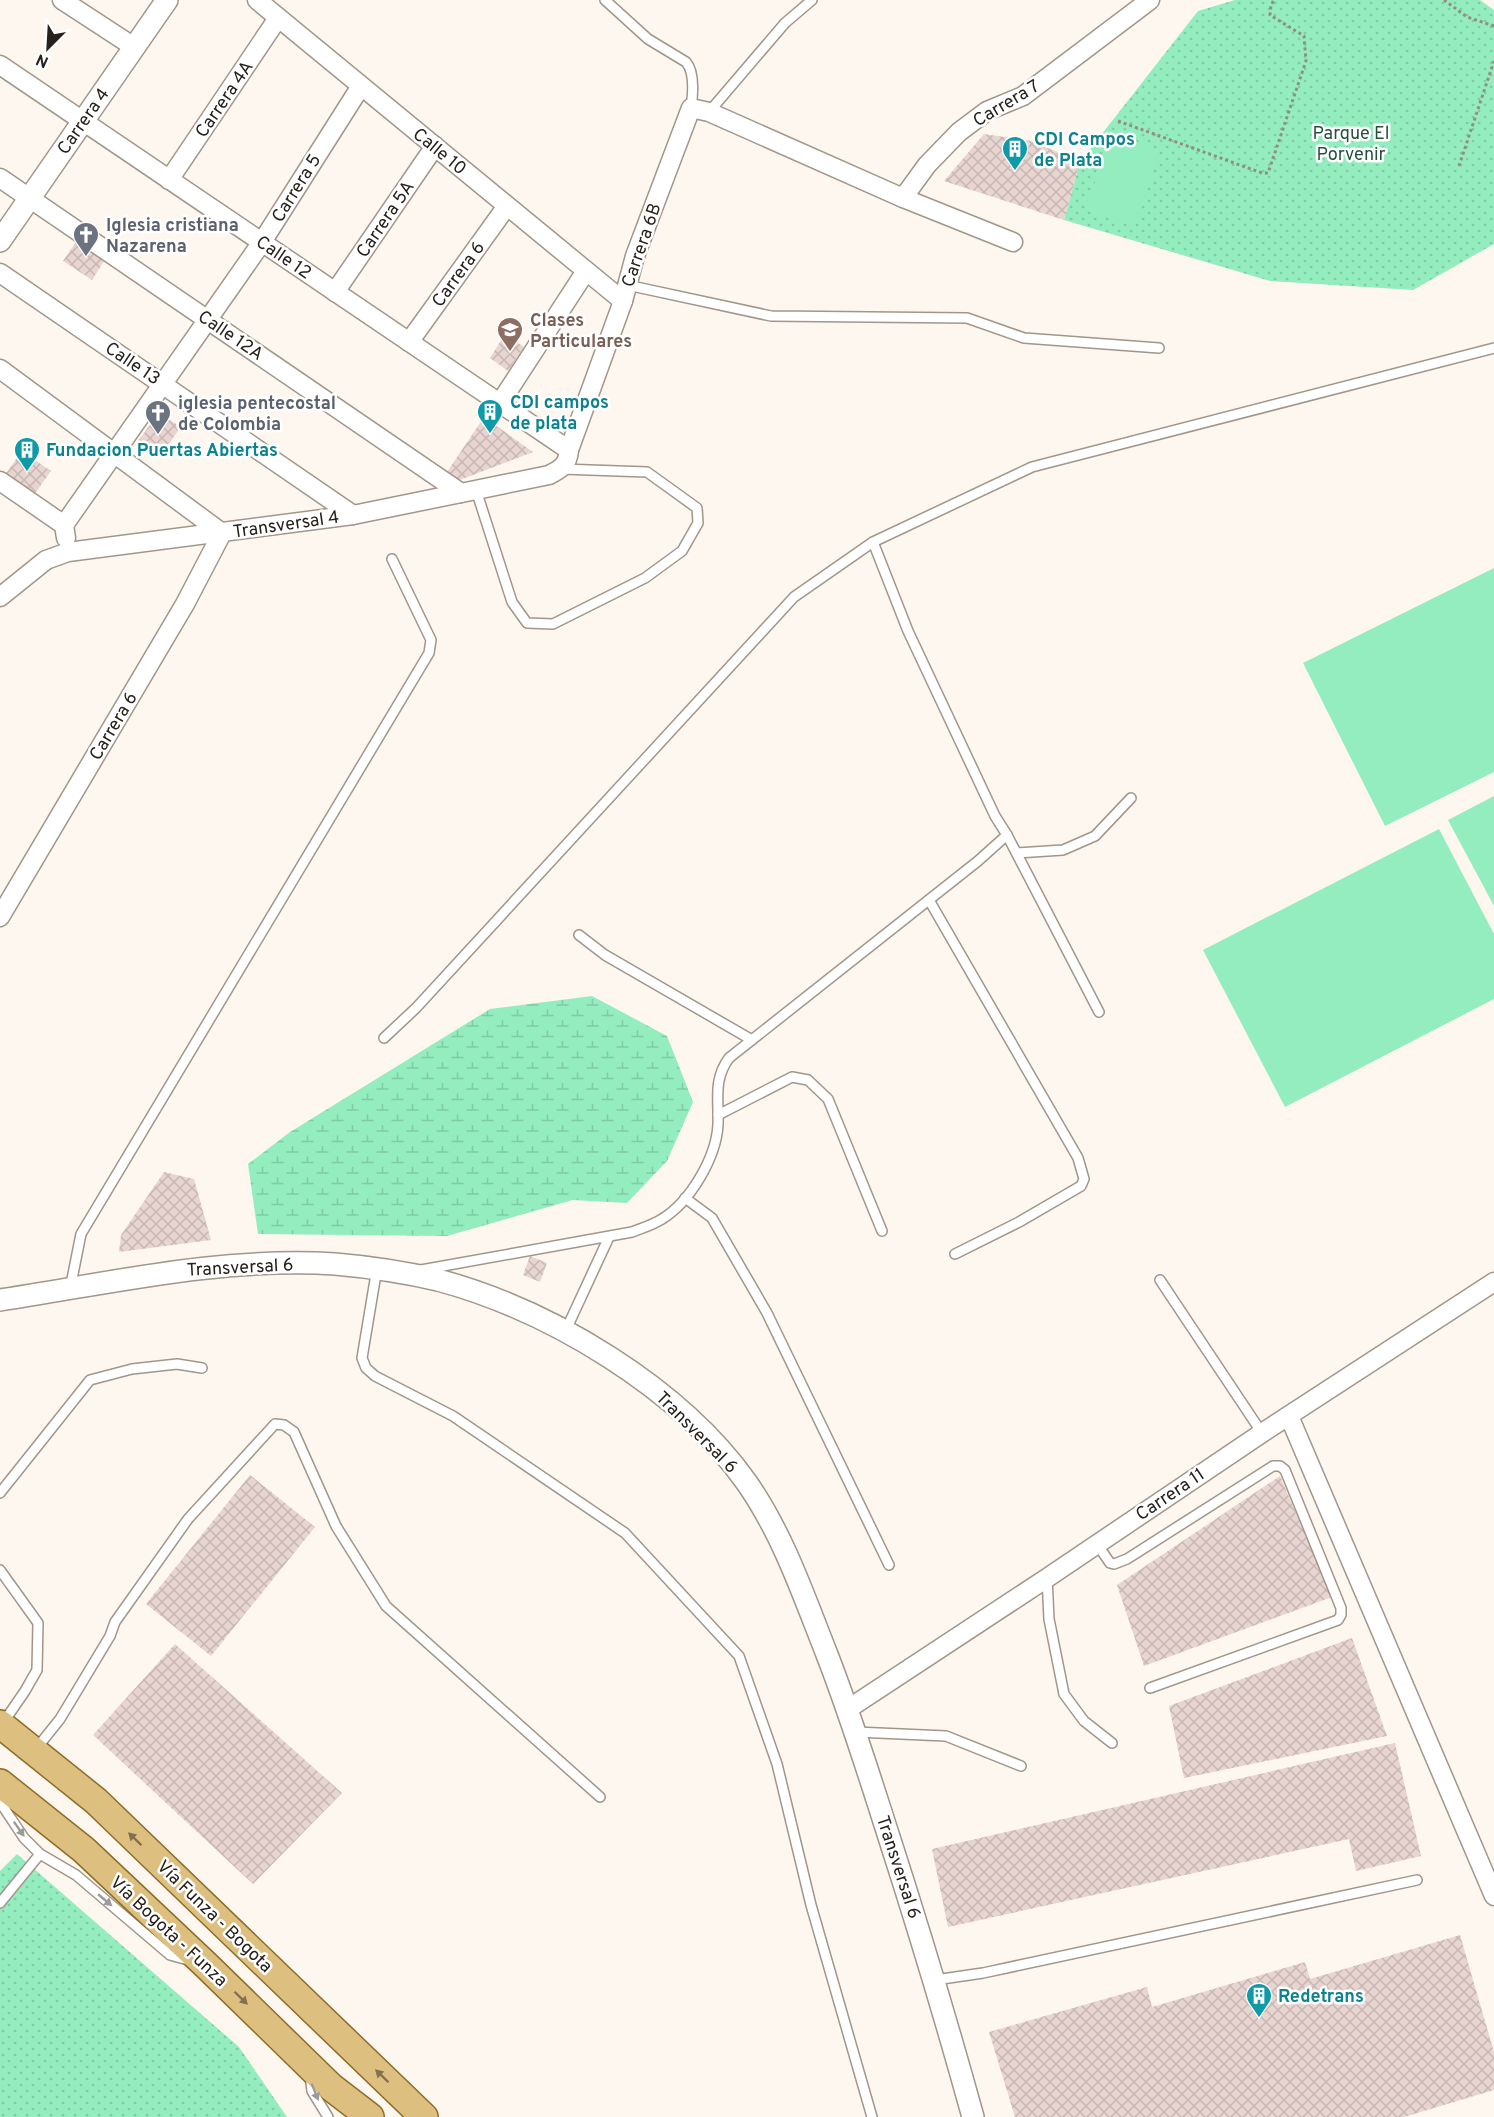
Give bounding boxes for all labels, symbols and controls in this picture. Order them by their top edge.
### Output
north arrow [18,18,78,78]
text: N [33,48,52,71]
street label: Carrera 4A [191,57,259,143]
street label: Carrera 7 [969,75,1044,133]
street label: Carrera 4 [53,84,116,160]
street label: Calle 10 [407,123,471,181]
park label: Parque El Porvenir [1313,123,1389,167]
place label: CDI Campos de Plata [1034,129,1135,173]
building icon: CDI Campos de Plata [1000,134,1030,172]
street label: Carrera 5 [267,150,327,227]
street label: Carrera 5A [352,177,420,263]
street label: Carrera 6B [617,200,668,291]
place label: Iglesia cristiana Nazarena [106,215,239,259]
church icon: Iglesia cristiana Nazarena [71,220,101,258]
street label: Calle 12 [251,231,315,285]
street label: Carrera 6 [428,237,491,312]
street label: Calle 12A [193,306,267,367]
place label: Clases Particulares [530,310,632,354]
school or university icon: Clases Particulares [495,315,525,353]
street label: Calle 13 [100,337,164,391]
place label: CDI campos de plata [510,392,609,436]
place label: iglesia pentecostal de Colombia [178,393,336,437]
building icon: CDI campos de plata [475,397,505,435]
church icon: iglesia pentecostal de Colombia [143,398,173,436]
building icon: Fundacion Puertas Abiertas [12,435,42,473]
place label: Fundacion Puertas Abiertas [46,440,278,463]
street label: Transversal 4 [232,507,341,544]
street label: Carrera 6 [85,688,144,765]
street label: Transversal 6 [186,1254,294,1283]
street label: Transversal 6 [650,1387,742,1479]
street label: Carrera 11 [1132,1464,1210,1527]
street label: Transversal 6 [870,1813,925,1922]
one-way arrow [13,1821,25,1837]
one-way arrow [129,1833,143,1847]
street label: Vía Funza - Bogota [151,1856,277,1978]
street label: Vía Bogota - Funza [104,1872,232,1992]
one-way arrow [97,1893,112,1906]
building icon: Redetrans [1244,1981,1274,2019]
place label: Redetrans [1278,1986,1364,2009]
one-way arrow [233,1991,247,2005]
one-way arrow [375,2070,389,2084]
one-way arrow [310,2083,320,2101]

